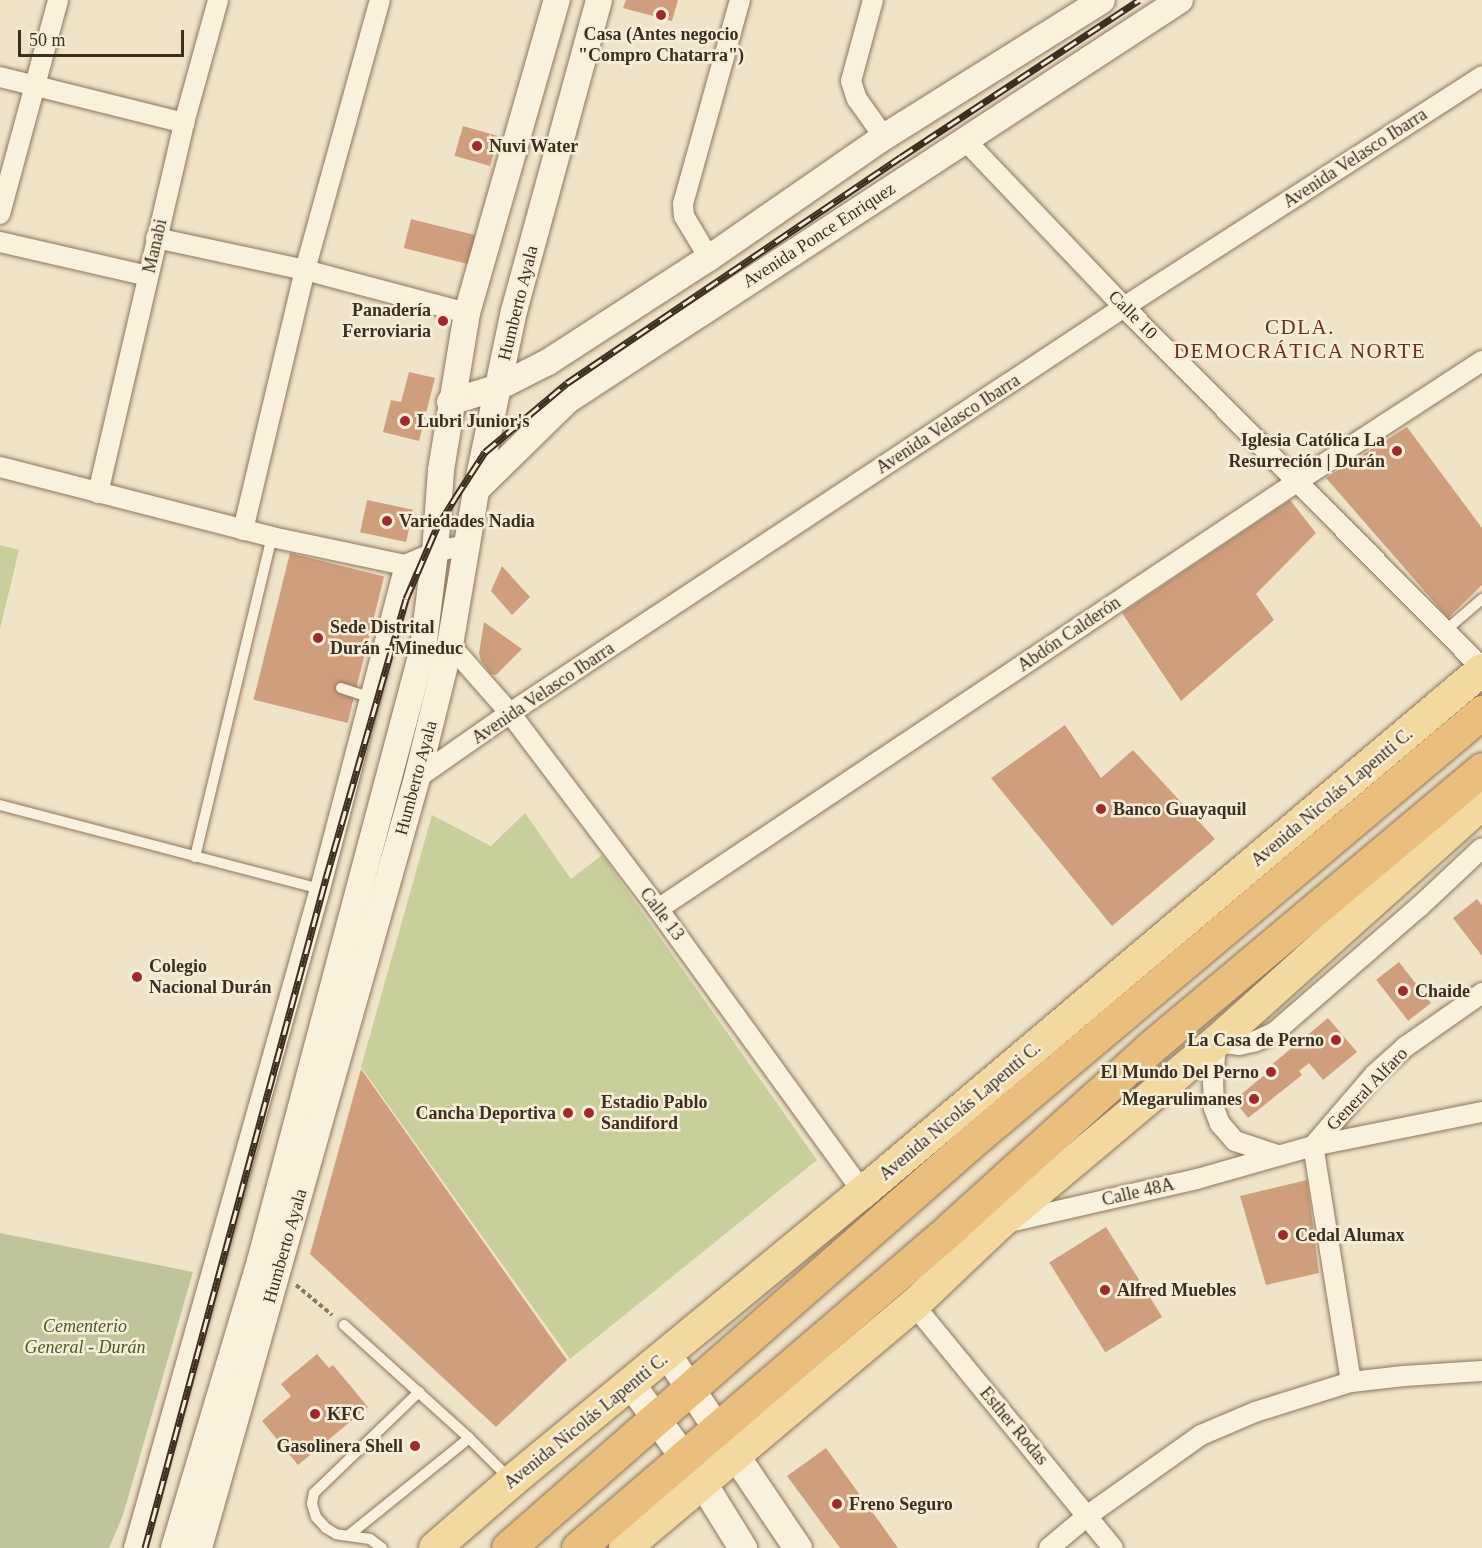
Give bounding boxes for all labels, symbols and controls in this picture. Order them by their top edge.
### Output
marker: Casa (Antes negocio "Compro Chatarra") [654,8,668,22]
scale bar [21,18,188,56]
place label: Casa (Antes negocio "Compro Chatarra") [578,24,744,66]
text: 50 m [29,30,66,50]
street label: Avenida Velasco Ibarra [1279,103,1431,213]
place label: Nuvi Water [489,135,578,157]
marker: Nuvi Water [470,139,484,153]
street label: Avenida Ponce Enriquez [739,178,899,292]
street label: Manabi [138,217,172,275]
street label: Humberto Ayala [493,243,543,363]
street label: Calle 10 [1104,286,1162,344]
place label: Panadería Ferroviaria [342,300,431,342]
marker: Panadería Ferroviaria [436,314,450,328]
district label: CDLA. DEMOCRÁTICA NORTE [1173,314,1427,364]
street label: Avenida Velasco Ibarra [872,369,1024,479]
place label: Lubri Junior's [417,410,530,432]
marker: Lubri Junior's [398,414,412,428]
place label: Iglesia Católica La Resurreción | Durán [1228,430,1385,472]
marker: Iglesia Católica La Resurreción | Durán [1390,444,1404,458]
place label: Variedades Nadia [399,510,535,532]
marker: Variedades Nadia [380,514,394,528]
street label: Abdón Calderón [1013,592,1125,676]
place label: Sede Distrital Durán - Mineduc [330,617,463,660]
marker: Sede Distrital Durán - Mineduc [311,631,325,645]
street label: Avenida Velasco Ibarra [467,637,619,749]
street label: Humberto Ayala [390,718,442,838]
street label: Avenida Nicolás Lapentti C. [1247,723,1417,871]
place label: Banco Guayaquil [1113,798,1247,820]
marker: Banco Guayaquil [1094,802,1108,816]
street label: Calle 13 [635,883,689,945]
place label: Colegio Nacional Durán [149,956,272,998]
marker: Colegio Nacional Durán [130,970,144,984]
place label: Chaide [1415,980,1470,1002]
marker: Chaide [1396,984,1410,998]
place label: La Casa de Perno [1188,1029,1324,1051]
marker: La Casa de Perno [1329,1033,1343,1047]
street label: Avenida Nicolás Lapentti C. [875,1037,1045,1185]
street label: General Alfaro [1322,1042,1412,1136]
place label: El Mundo Del Perno [1100,1061,1259,1083]
marker: El Mundo Del Perno [1264,1065,1278,1079]
place label: Megarulimanes [1122,1088,1242,1110]
place label: Estadio Pablo Sandiford [601,1092,708,1134]
marker: Megarulimanes [1247,1092,1261,1106]
place label: Cancha Deportiva [416,1102,556,1124]
marker: Cancha Deportiva [561,1106,575,1120]
marker: Estadio Pablo Sandiford [582,1106,596,1120]
street label: Calle 48A [1100,1173,1176,1211]
street label: Humberto Ayala [258,1186,312,1306]
place label: Cedal Alumax [1295,1224,1406,1246]
marker: Cedal Alumax [1276,1228,1290,1242]
place label: Alfred Muebles [1117,1279,1236,1301]
marker: Alfred Muebles [1098,1283,1112,1297]
park label: Cementerio General - Durán [25,1316,145,1358]
street label: Avenida Nicolás Lapentti C. [500,1348,672,1494]
street label: Esther Rodas [975,1382,1053,1470]
place label: KFC [327,1403,365,1425]
marker: KFC [308,1407,322,1421]
place label: Gasolinera Shell [276,1435,403,1457]
marker: Gasolinera Shell [408,1439,422,1453]
place label: Freno Seguro [849,1493,953,1515]
marker: Freno Seguro [830,1497,844,1511]

